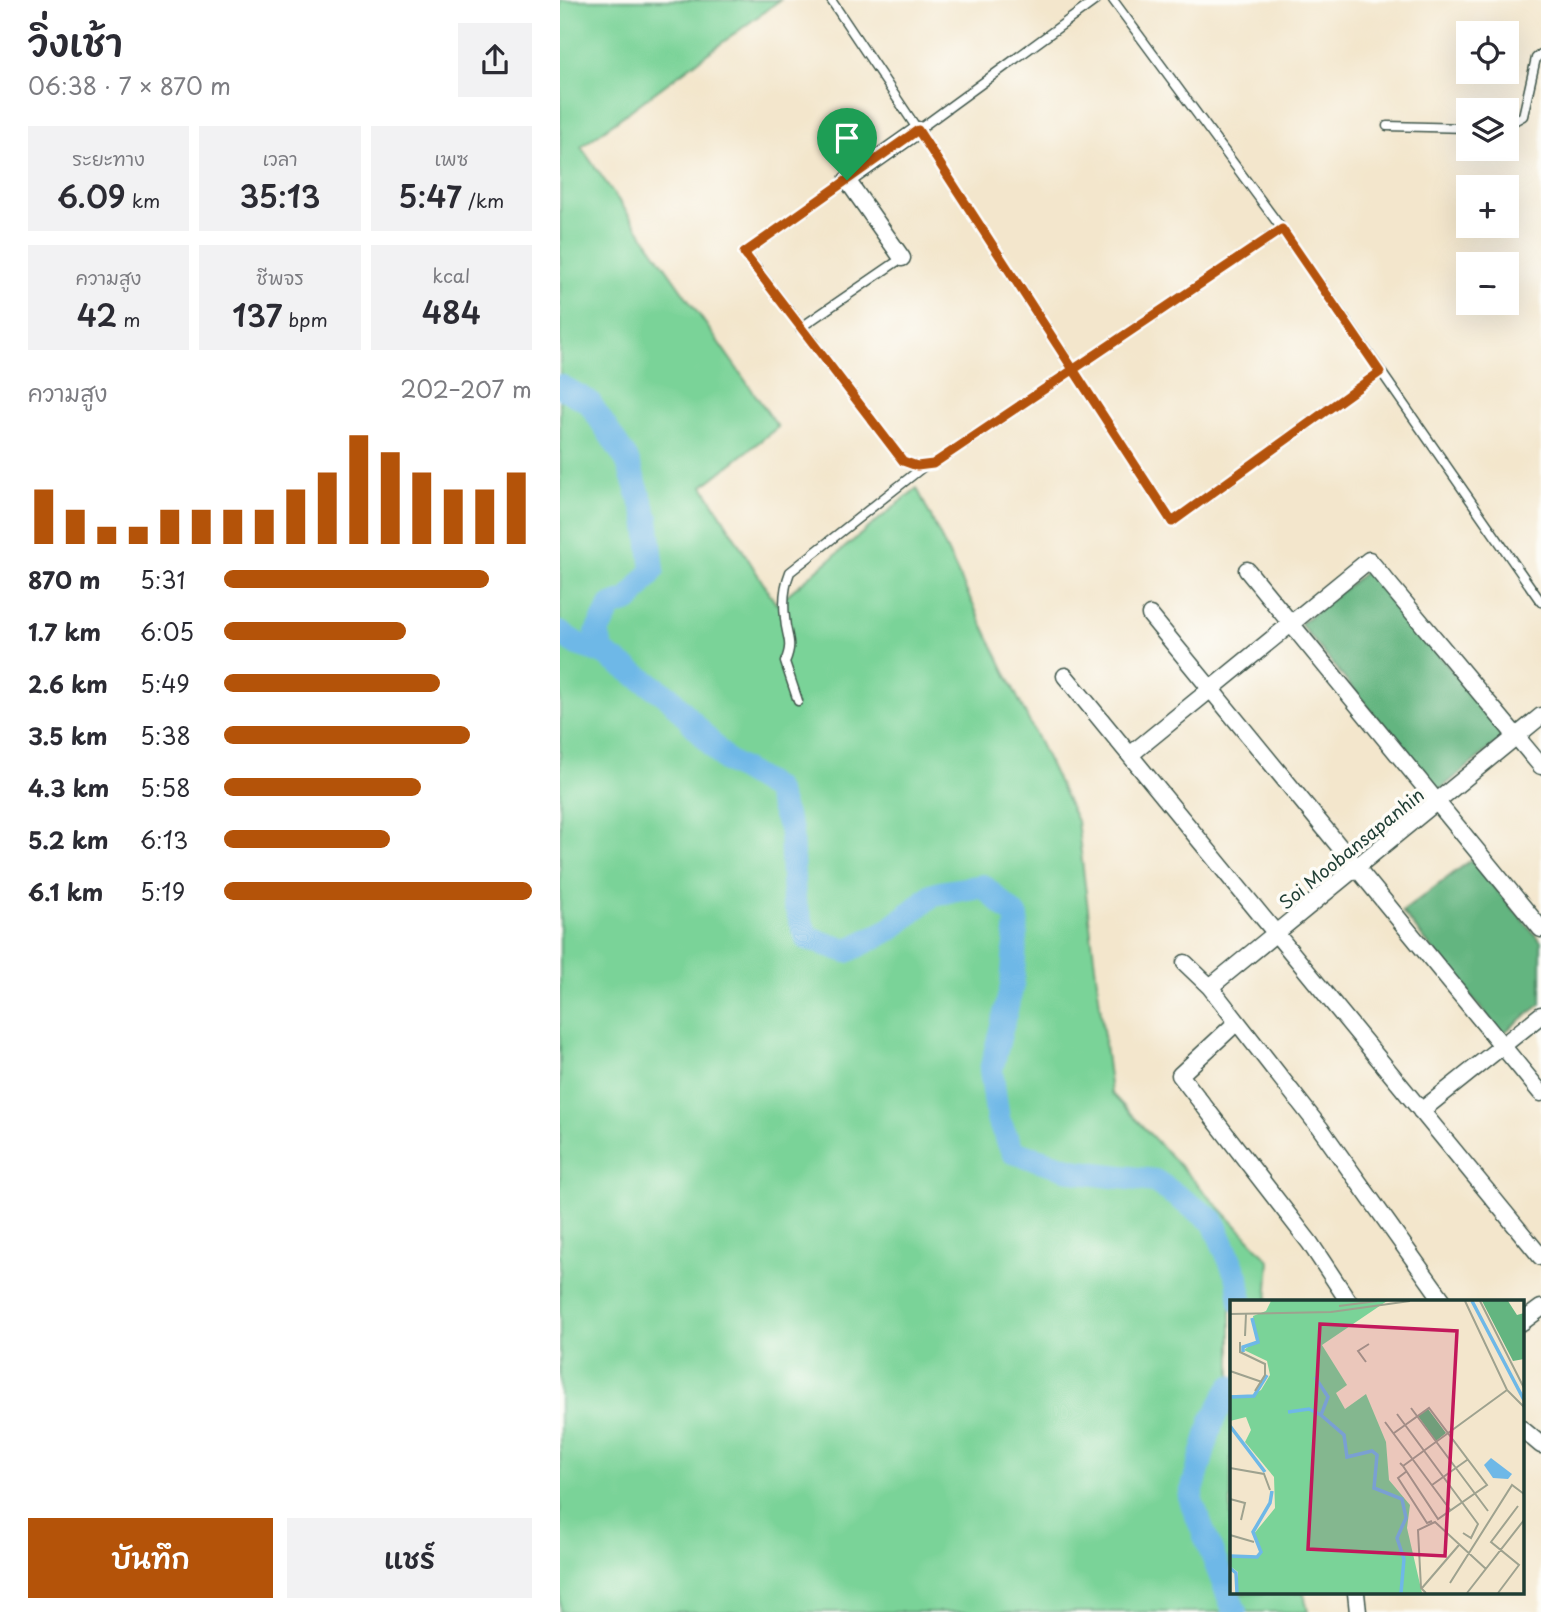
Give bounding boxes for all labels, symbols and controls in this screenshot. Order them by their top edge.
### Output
text: วิ่งเช้า [28,13,123,70]
map controls [1456,21,1519,315]
button: locate [1456,21,1519,84]
button: share [458,23,532,97]
text: 06:38 · 7 × 870 m [28,68,231,103]
button: layers [1456,98,1519,161]
pin [817,108,877,180]
icon: arrive [828,119,866,157]
text: ระยะทาง [72,144,145,172]
text: เวลา [262,144,298,172]
text: เพซ [434,144,468,172]
text: 6.09 [57,173,126,218]
text: 35:13 [239,173,321,218]
text: 5:47 [398,173,462,218]
button: + [1456,175,1519,238]
text: km [126,186,160,214]
text: /km [462,186,504,214]
button: − [1456,252,1519,315]
text: kcal [432,261,470,289]
text: ความสูง [76,263,141,291]
text: ชีพจร [256,263,304,291]
text: 484 [422,289,481,334]
text: 42 [77,292,117,337]
text: 137 [232,292,282,337]
text: m [117,305,141,333]
text: bpm [282,305,328,333]
text: 202–207 m [400,371,532,406]
text: ความสูง [28,375,107,410]
text: 870 m [28,562,100,597]
text: 5:31 [140,562,185,597]
text: 1.7 km [28,614,101,649]
text: 6:05 [140,614,194,649]
text: 2.6 km [28,666,108,701]
text: 5:49 [140,666,190,701]
text: 3.5 km [28,718,108,753]
text: 5:38 [140,718,191,753]
text: 4.3 km [28,770,109,805]
text: 5:58 [140,770,191,805]
street label: Soi Moobansapanhin [1273,781,1429,915]
text: 5.2 km [28,822,109,857]
text: 6:13 [140,822,188,857]
text: 6.1 km [28,874,103,909]
text: 5:19 [140,874,185,909]
inset map [1230,1300,1524,1594]
button: บันทึก [28,1518,273,1598]
button: แชร์ [287,1518,532,1598]

